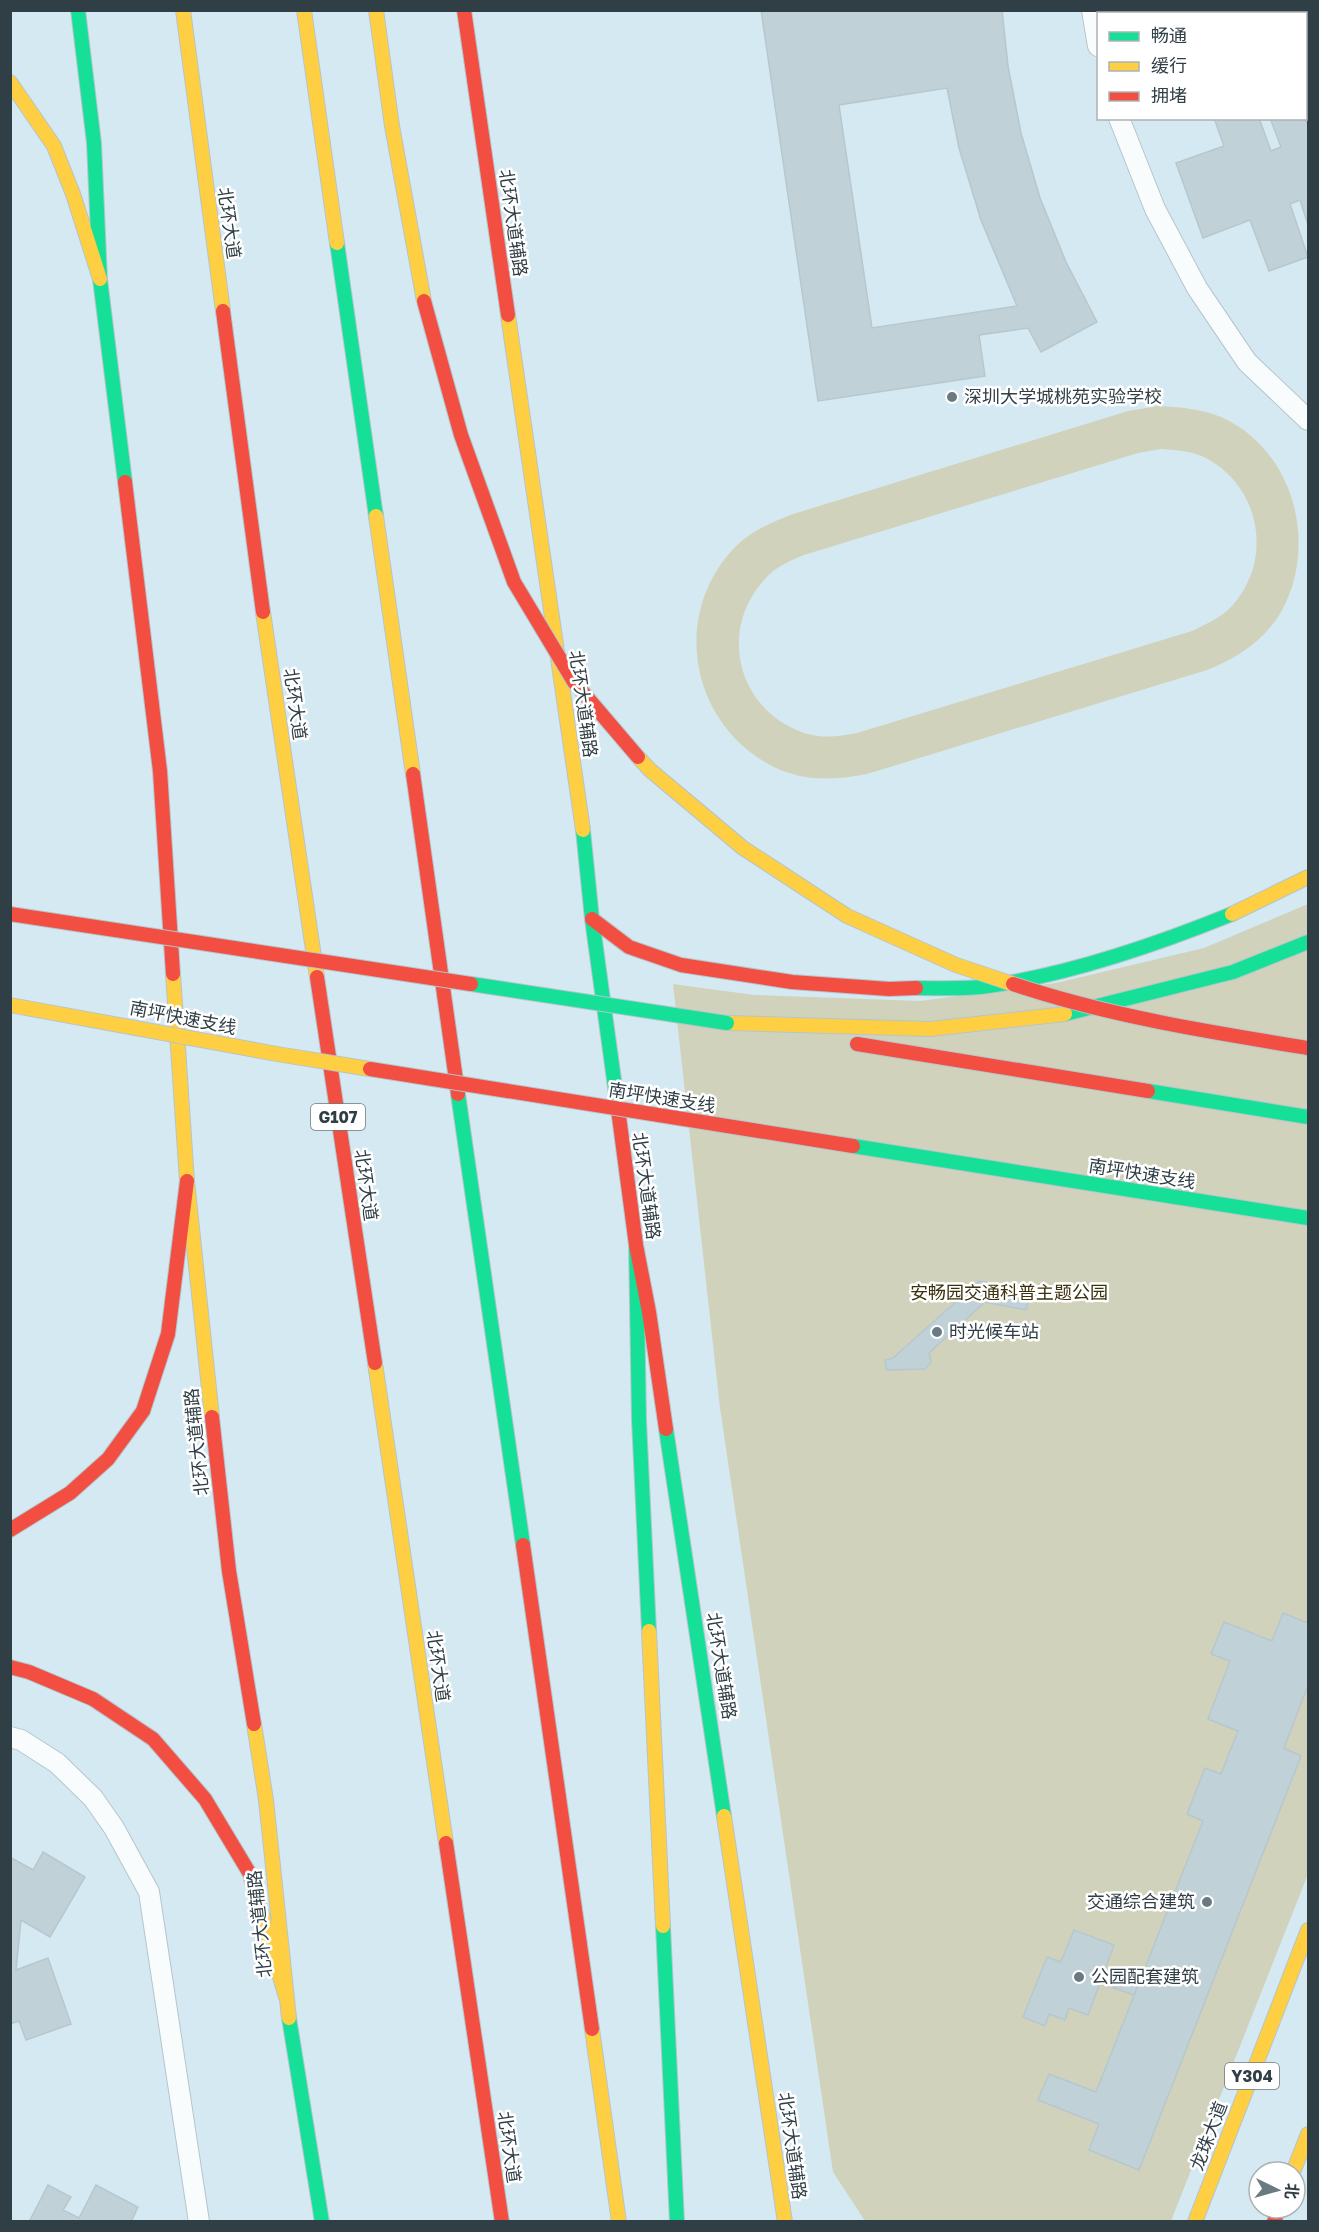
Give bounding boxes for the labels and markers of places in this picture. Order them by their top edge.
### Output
place label: 深圳大学城桃苑实验学校 [964,385,1162,407]
marker: 深圳大学城桃苑实验学校 [945,390,959,404]
place label: 时光候车站 [949,1320,1039,1342]
marker: 时光候车站 [930,1325,944,1339]
place label: 交通综合建筑 [1087,1890,1195,1912]
marker: 交通综合建筑 [1200,1895,1214,1909]
place label: 公园配套建筑 [1091,1965,1199,1987]
marker: 公园配套建筑 [1072,1970,1086,1984]

